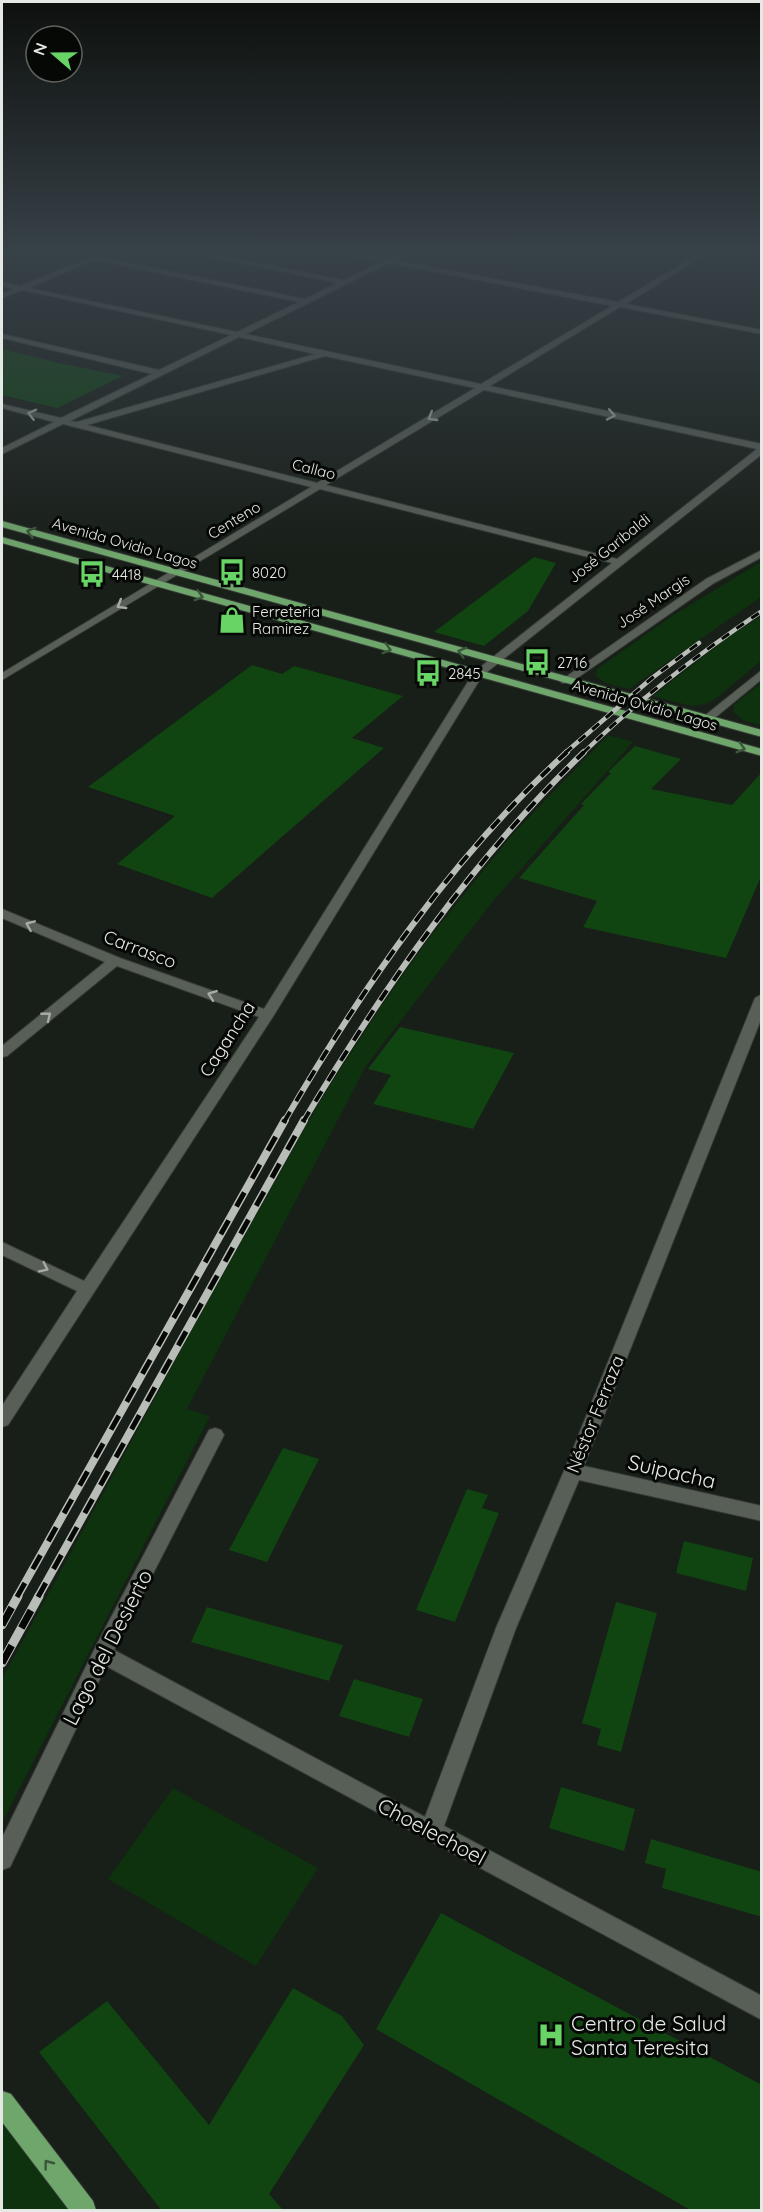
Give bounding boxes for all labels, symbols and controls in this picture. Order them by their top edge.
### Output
north arrow [24,24,84,84]
text: N [28,40,51,58]
one-way arrow [27,408,37,421]
one-way arrow [606,408,616,421]
one-way arrow [428,410,438,422]
street label: Callao [290,454,338,484]
street label: Centeno [204,497,264,543]
street label: José Garibaldi [564,509,654,587]
street label: Avenida Ovidio Lagos [50,513,200,573]
one-way arrow [27,527,37,539]
bus stop icon: 8020 [217,557,247,587]
bus stop icon: 4418 [77,559,107,589]
place label: 8020 [252,563,286,582]
place label: 4418 [112,565,141,584]
street label: José Margis [613,570,693,632]
one-way arrow [193,589,204,601]
one-way arrow [117,597,127,609]
place label: Ferreteria Ramirez [252,602,320,638]
shop icon: Ferreteria Ramirez [217,605,247,635]
one-way arrow [382,641,392,654]
one-way arrow [457,647,467,660]
bus stop icon: 2716 [522,647,552,677]
place label: 2716 [557,653,587,672]
bus stop icon: 2845 [413,658,443,688]
place label: 2845 [448,664,481,683]
street label: Avenida Ovidio Lagos [570,675,720,735]
one-way arrow [736,741,746,753]
one-way arrow [25,920,36,932]
street label: Carrasco [100,925,180,973]
one-way arrow [207,990,218,1003]
street label: Cagancha [194,997,260,1081]
one-way arrow [40,1012,51,1023]
one-way arrow [38,1261,49,1273]
street label: Néstor Ferraza [561,1352,629,1476]
street label: Suipacha [626,1448,718,1494]
street label: Lago del Desierto [57,1565,157,1729]
street label: Choelechoel [373,1792,491,1870]
place label: Centro de Salud Santa Teresita [571,2010,726,2060]
hospital icon: Centro de Salud Santa Teresita [536,2020,566,2050]
one-way arrow [45,2160,56,2171]

